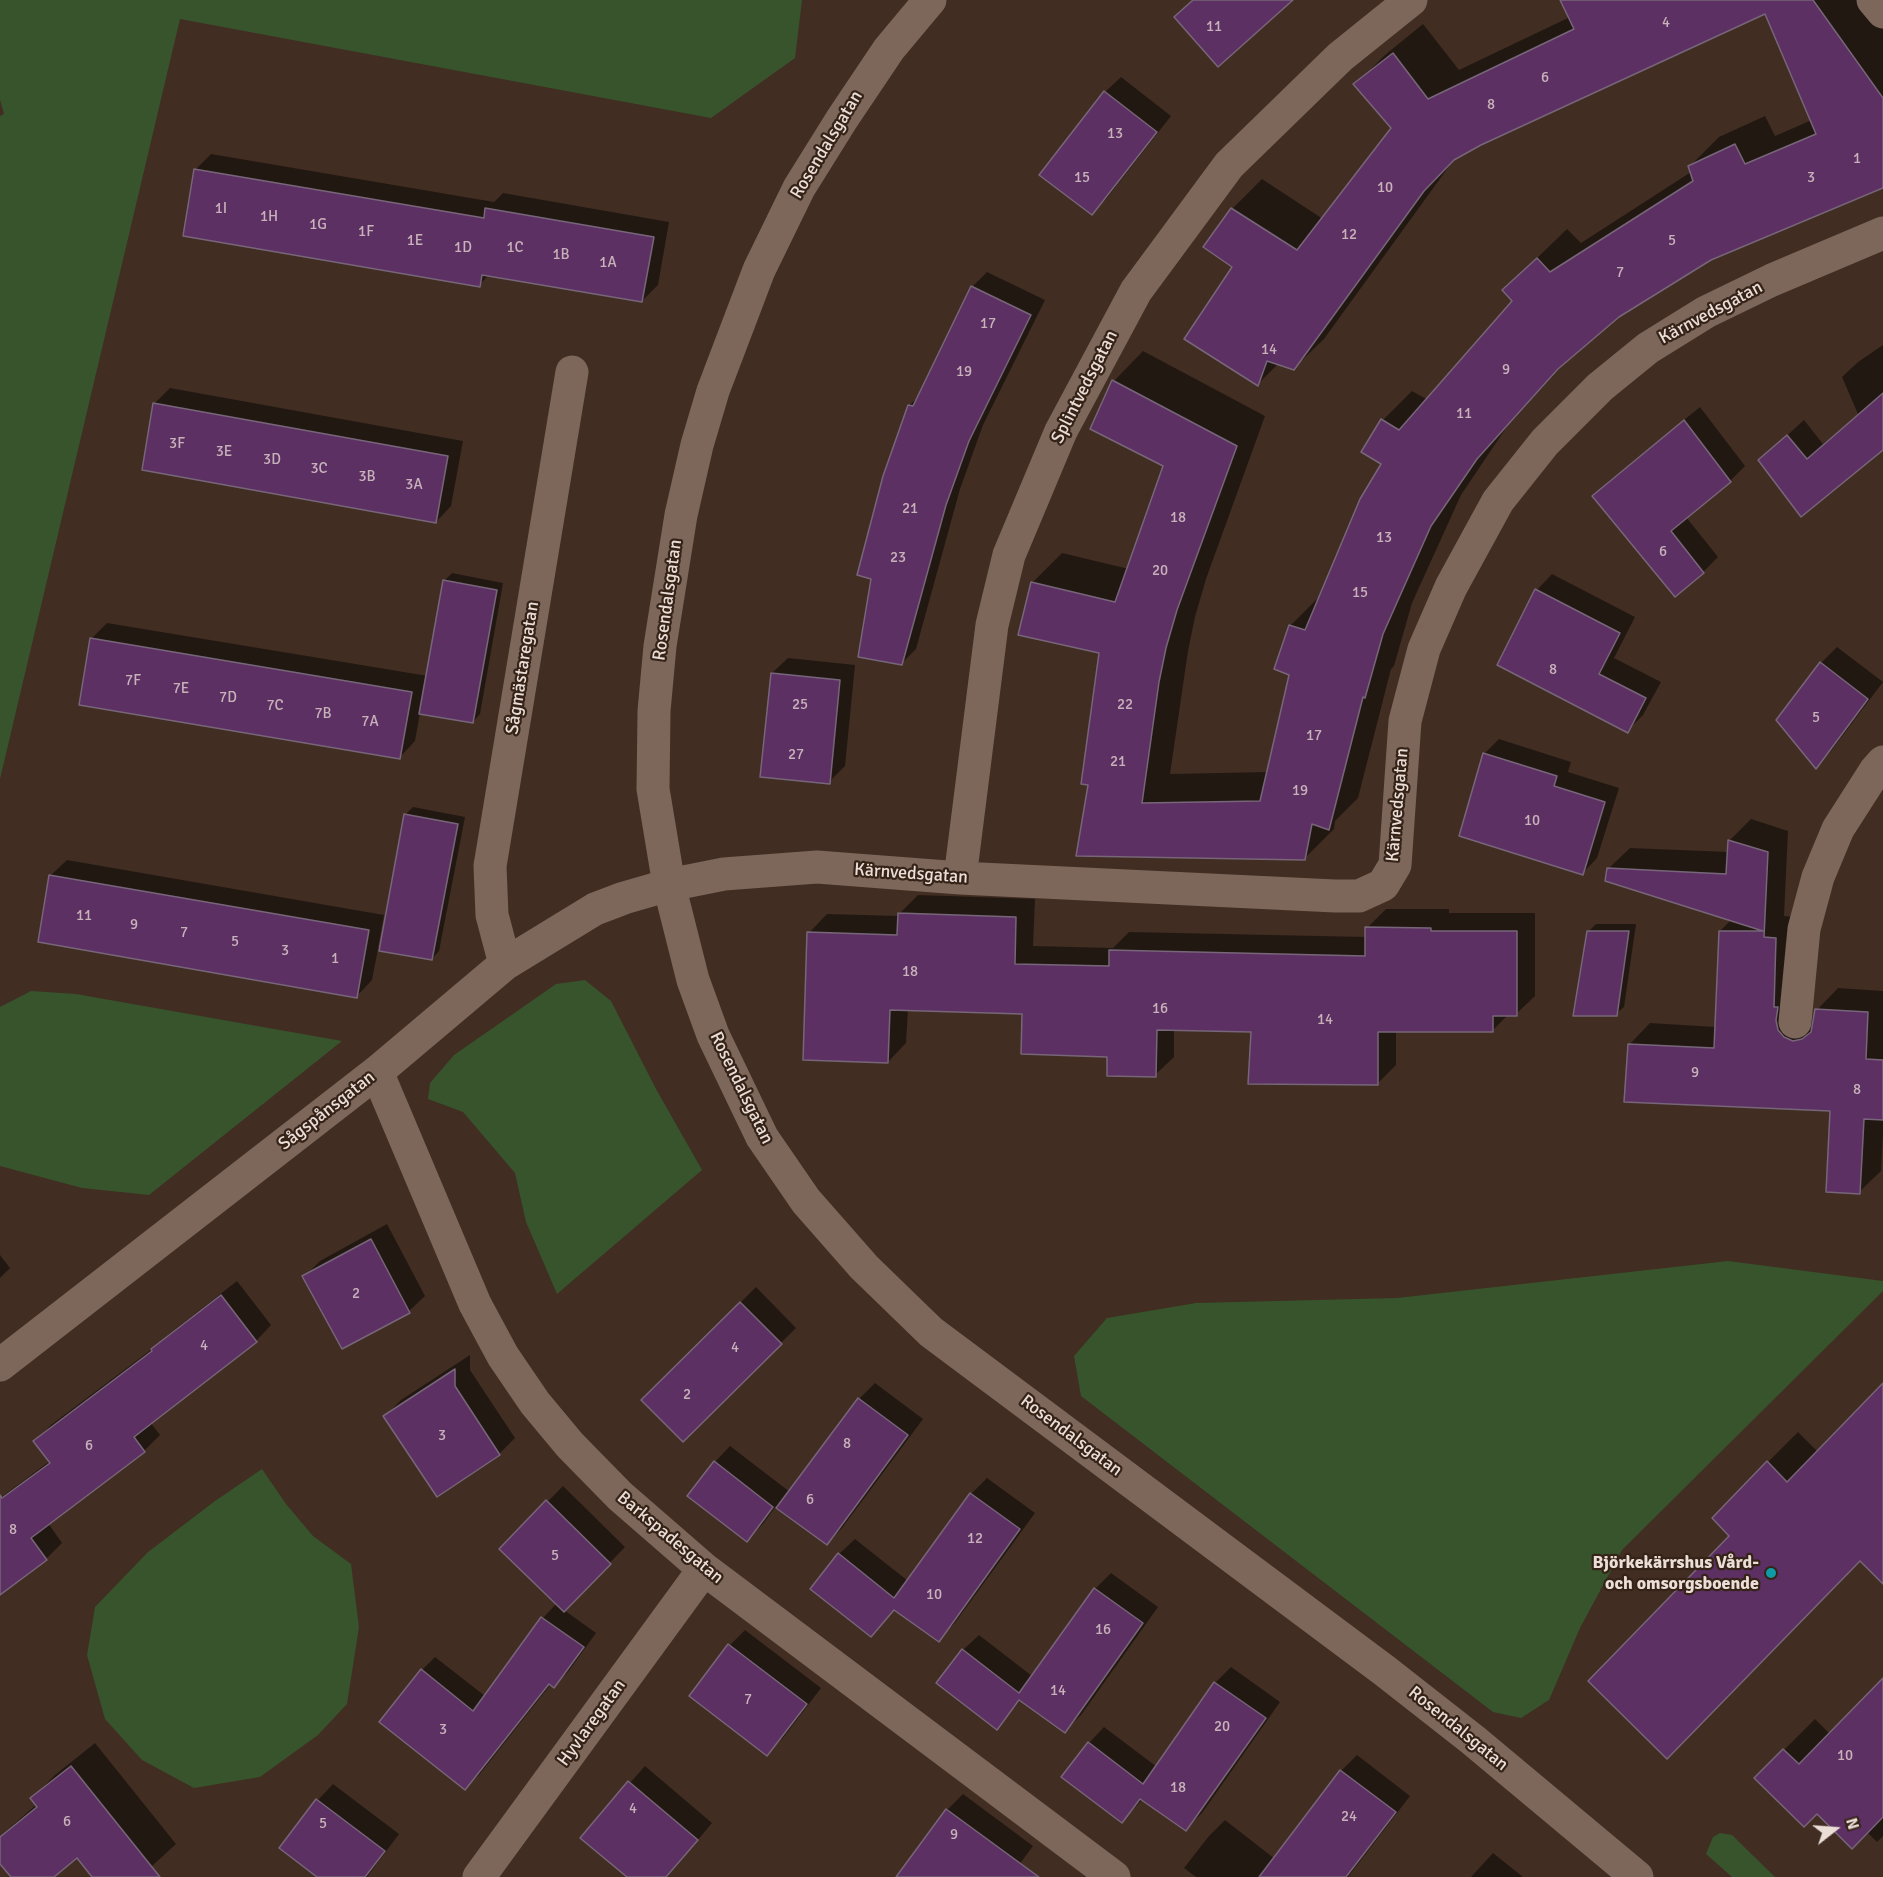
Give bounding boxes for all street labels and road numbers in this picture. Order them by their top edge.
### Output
street label: Rosendalsgatan [786,87,868,203]
street label: Kärnvedsgatan [1656,277,1766,349]
street label: Splintvedsgatan [1047,327,1123,447]
street label: Rosendalsgatan [649,538,687,662]
street label: Sågmästaregatan [502,600,544,736]
street label: Kärnvedsgatan [1382,747,1414,863]
street label: Kärnvedsgatan [853,859,969,889]
street label: Rosendalsgatan [705,1028,777,1148]
street label: Sågspånsgatan [274,1067,380,1155]
street label: Rosendalsgatan [1016,1391,1126,1481]
street label: Barkspadesgatan [612,1487,728,1589]
street label: Hyvlaregatan [553,1675,631,1771]
street label: Rosendalsgatan [1404,1682,1512,1776]

